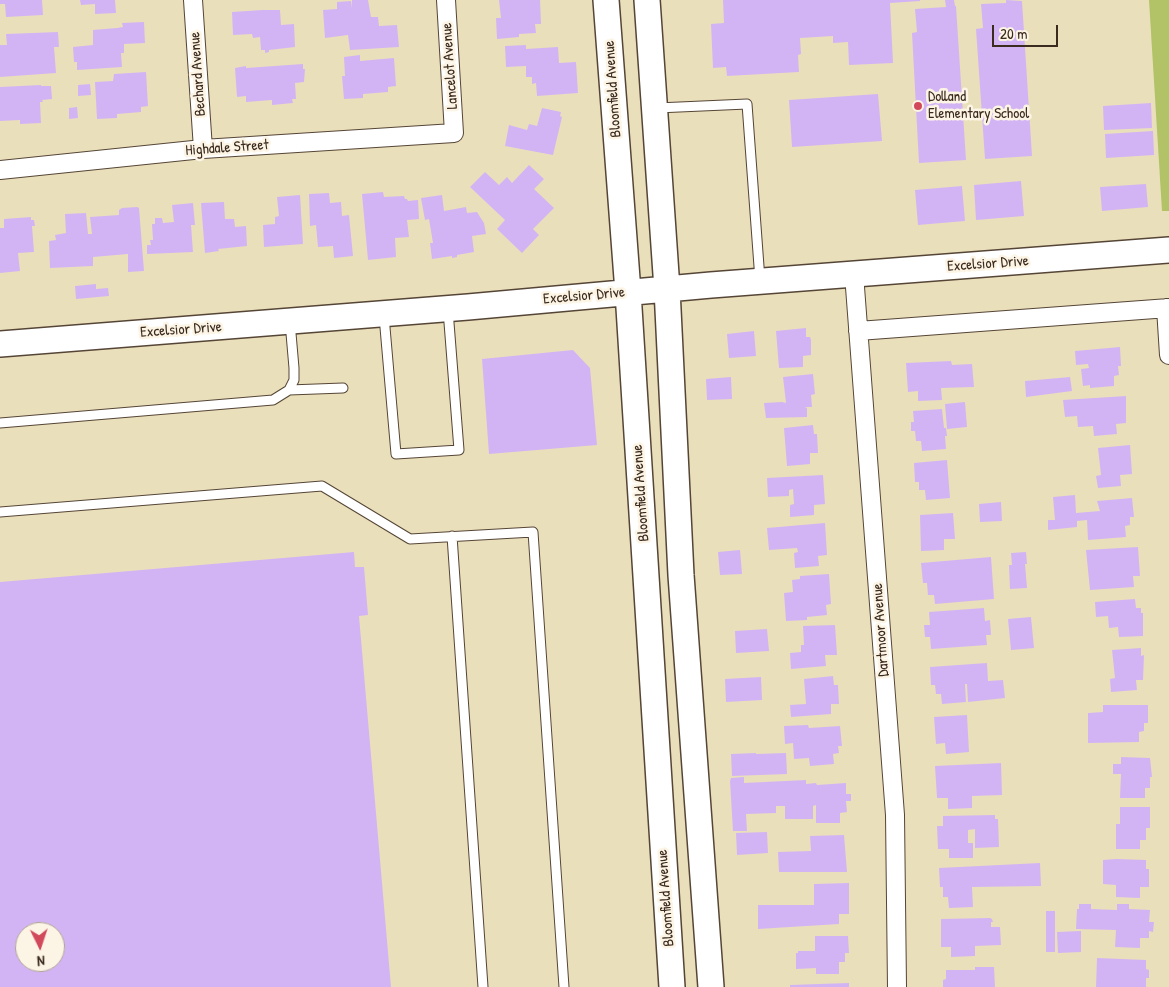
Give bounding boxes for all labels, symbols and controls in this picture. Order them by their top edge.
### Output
scale bar [994,15,1060,47]
street label: Lancelot Avenue [438,22,462,110]
text: 20 m [1000,23,1027,44]
street label: Bechard Avenue [186,31,210,117]
street label: Bloomfield Avenue [601,40,625,138]
place label: Dolland Elementary School [928,88,1029,123]
marker: Dolland Elementary School [912,100,924,112]
street label: Highdale Street [185,136,269,160]
street label: Excelsior Drive [947,252,1029,276]
street label: Excelsior Drive [542,283,626,309]
street label: Excelsior Drive [140,318,222,342]
street label: Bloomfield Avenue [629,444,653,542]
street label: Dartmoor Avenue [869,583,893,677]
street label: Bloomfield Avenue [654,849,678,947]
north arrow [15,922,65,972]
text: N [37,952,45,971]

